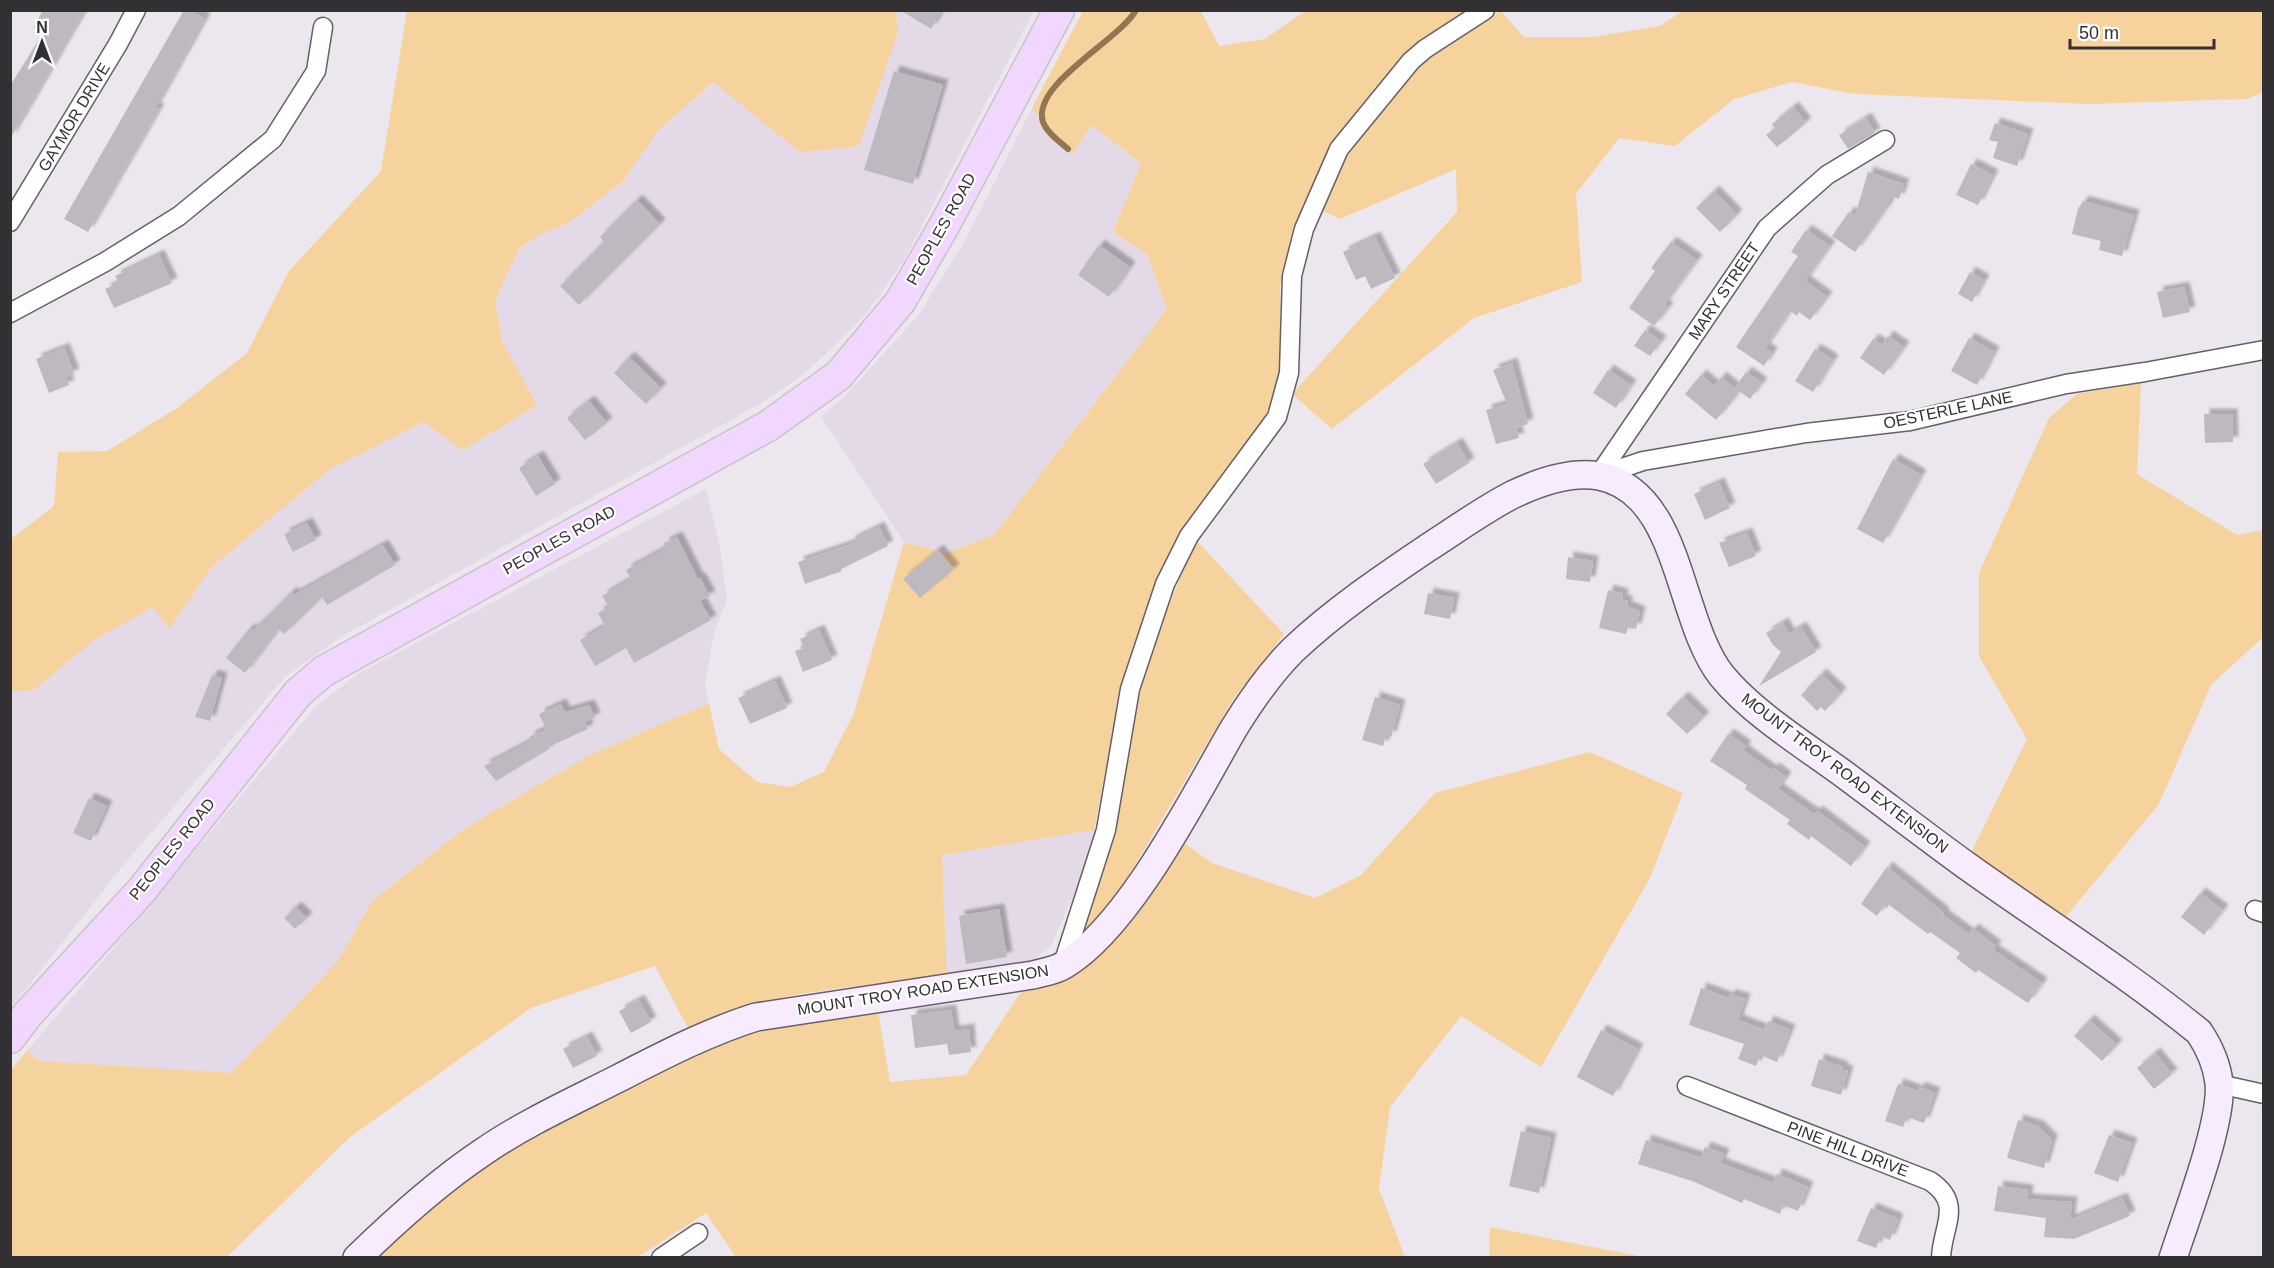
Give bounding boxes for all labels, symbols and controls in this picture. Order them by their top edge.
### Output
north arrow [12,12,72,72]
scale bar [2070,12,2214,50]
text: N [36,19,48,36]
text: 50 m [2079,23,2119,43]
street label: GAYMOR DRIVE [35,60,113,174]
street label: PEOPLES ROAD [903,170,979,288]
street label: MARY STREET [1685,239,1763,343]
street label: OESTERLE LANE [1882,388,2014,432]
street label: PEOPLES ROAD [500,502,618,578]
street label: MOUNT TROY ROAD EXTENSION [1738,690,1952,856]
street label: PEOPLES ROAD [126,795,218,903]
street label: MOUNT TROY ROAD EXTENSION [796,962,1050,1018]
street label: PINE HILL DRIVE [1785,1118,1911,1180]

